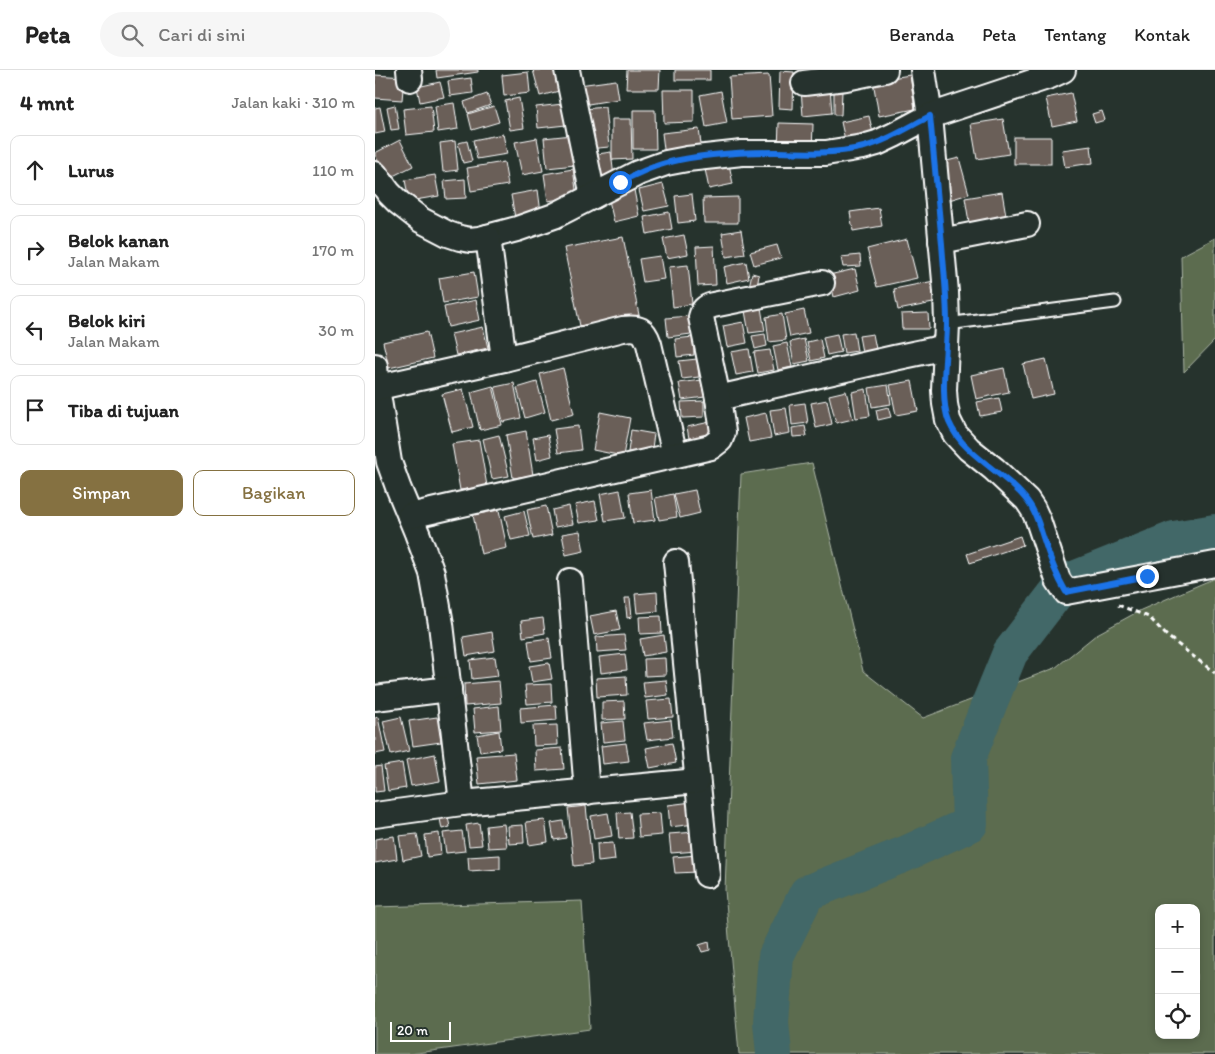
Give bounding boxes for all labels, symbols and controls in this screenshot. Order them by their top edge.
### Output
search box [100,12,450,57]
text: Peta [25,20,70,49]
icon: search [118,21,146,49]
text: Cari di sini [158,23,245,46]
text: Beranda [889,24,954,46]
text: Peta [982,24,1016,46]
text: Tentang [1044,24,1106,46]
text: Kontak [1134,24,1190,46]
text: 4 mnt [20,90,74,115]
text: Jalan kaki · 310 m [232,93,355,112]
icon: ahead [21,156,49,184]
text: Lurus [68,159,114,182]
text: 110 m [312,161,354,180]
route start [609,171,632,194]
text: Belok kanan [68,229,169,252]
icon: right [21,236,49,264]
text: 170 m [312,241,354,260]
text: Jalan Makam [68,252,160,271]
text: Belok kiri [68,309,145,332]
icon: left [21,316,49,344]
text: 30 m [318,321,354,340]
text: Jalan Makam [68,332,160,351]
icon: arrive [21,396,49,424]
text: Tiba di tujuan [68,399,179,422]
button: Simpan [20,470,183,516]
button: Bagikan [193,470,355,516]
route end [1136,565,1159,588]
map controls [1155,904,1200,1039]
button: + [1155,904,1200,949]
button: − [1155,949,1200,994]
button: locate [1155,994,1200,1039]
scale bar [390,1019,451,1042]
text: 20 m [397,1022,428,1039]

